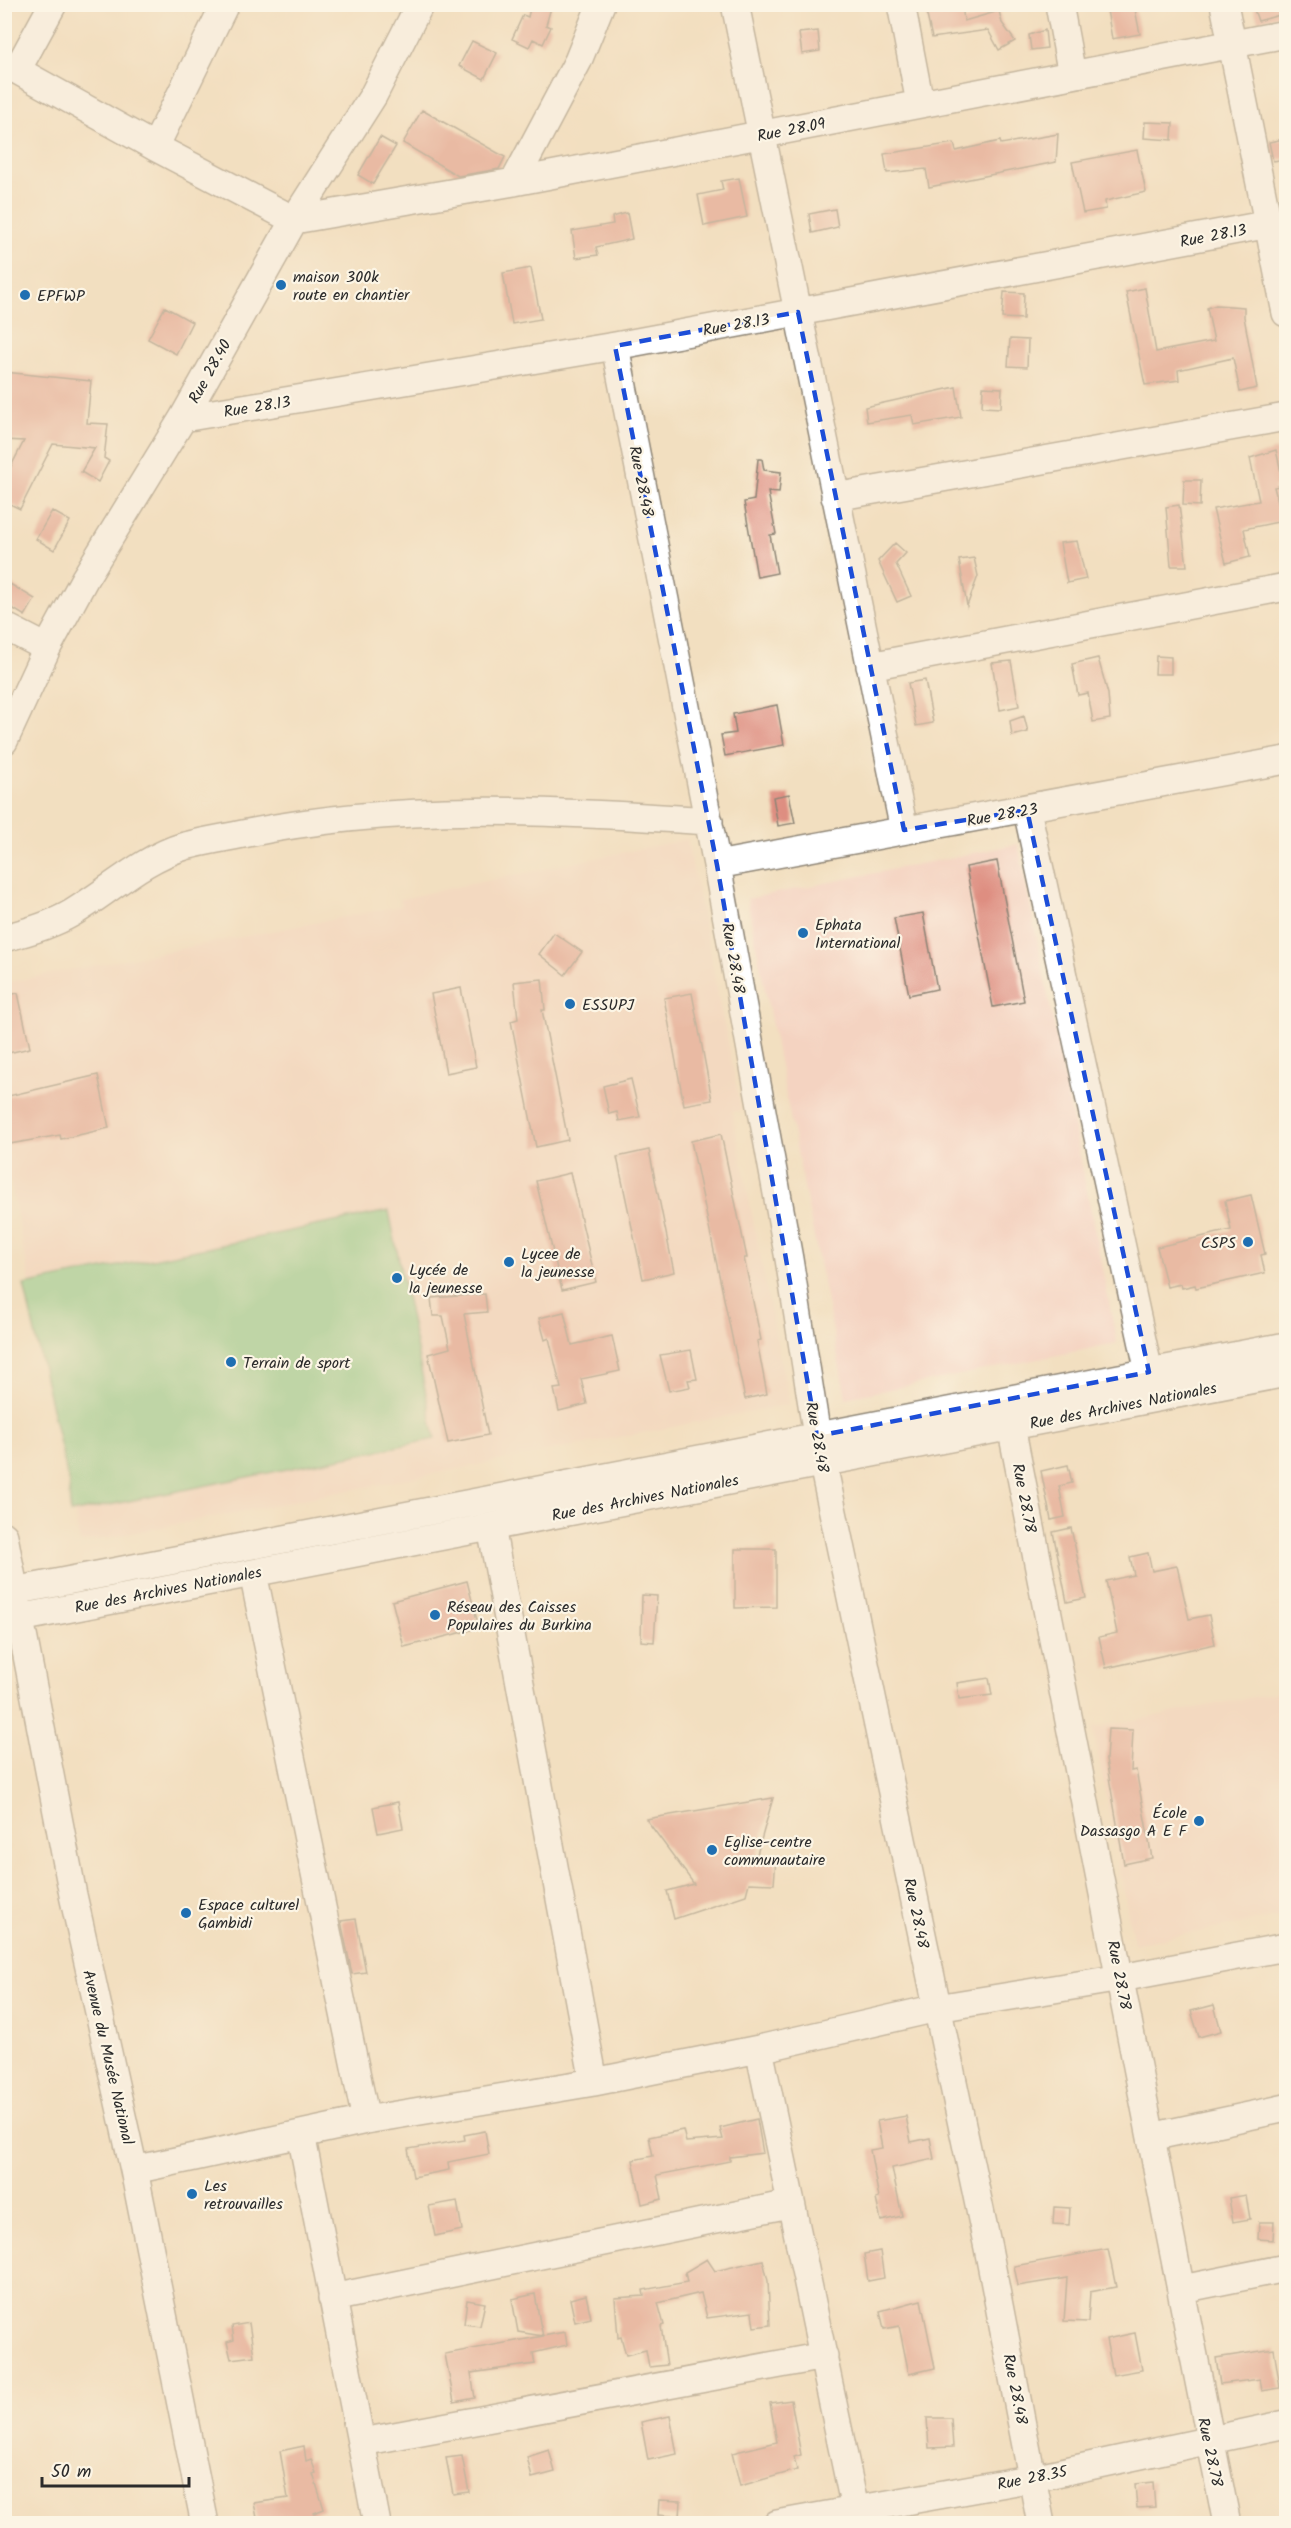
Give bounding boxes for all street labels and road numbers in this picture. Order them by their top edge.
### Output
street label: Rue 28.09 [755,112,828,149]
street label: Rue 28.13 [1178,218,1249,255]
street label: Rue 28.13 [701,307,772,344]
street label: Rue 28.40 [182,335,238,408]
street label: Rue 28.13 [222,390,293,425]
street label: Rue 28.48 [621,444,660,519]
street label: Rue 28.23 [965,797,1040,834]
street label: Rue 28.48 [714,921,751,996]
street label: Rue des Archives Nationales [1027,1376,1219,1437]
street label: Rue 28.48 [798,1400,835,1475]
street label: Rue 28.78 [1005,1461,1043,1536]
street label: Rue des Archives Nationales [549,1468,741,1529]
street label: Rue des Archives Nationales [72,1560,264,1621]
street label: Rue 28.48 [896,1876,935,1951]
street label: Rue 28.78 [1100,1938,1138,2013]
street label: Avenue du Musée National [75,1967,140,2147]
street label: Rue 28.48 [995,2352,1034,2427]
street label: Rue 28.78 [1190,2415,1229,2490]
street label: Rue 28.35 [995,2459,1071,2498]

